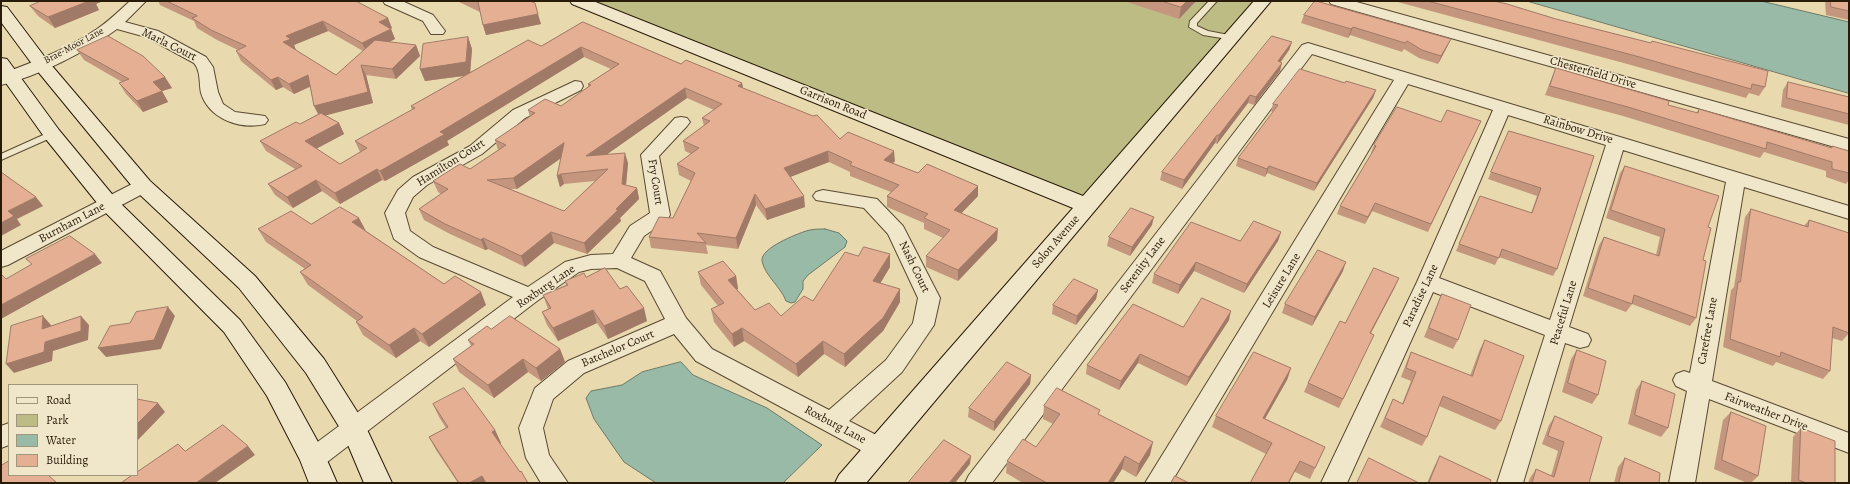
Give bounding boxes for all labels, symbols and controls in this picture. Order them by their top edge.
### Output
street label: Brae-Moor Lane [42,25,106,67]
street label: Marla Court [139,26,199,64]
street label: Chesterfield Drive [1548,54,1638,92]
street label: Garrison Road [797,83,869,123]
street label: Rainbow Drive [1541,113,1615,147]
street label: Hamilton Court [414,136,488,190]
street label: Fry Court [644,158,666,206]
street label: Burnham Lane [36,200,108,246]
street label: Solon Avenue [1029,212,1083,272]
street label: Serenity Lane [1117,234,1169,296]
street label: Nash Court [895,239,933,295]
street label: Leisure Lane [1260,251,1304,311]
street label: Roxburg Lane [514,262,578,312]
street label: Paradise Lane [1400,262,1442,330]
street label: Peaceful Lane [1547,279,1581,347]
street label: Carefree Lane [1695,296,1721,366]
street label: Batchelor Court [579,327,657,371]
legend [8,384,138,476]
street label: Fairweather Drive [1722,389,1810,435]
text: Road [46,392,71,408]
street label: Roxburg Lane [802,403,868,447]
text: Park [46,412,69,428]
text: Water [46,432,76,448]
text: Building [46,452,88,468]

